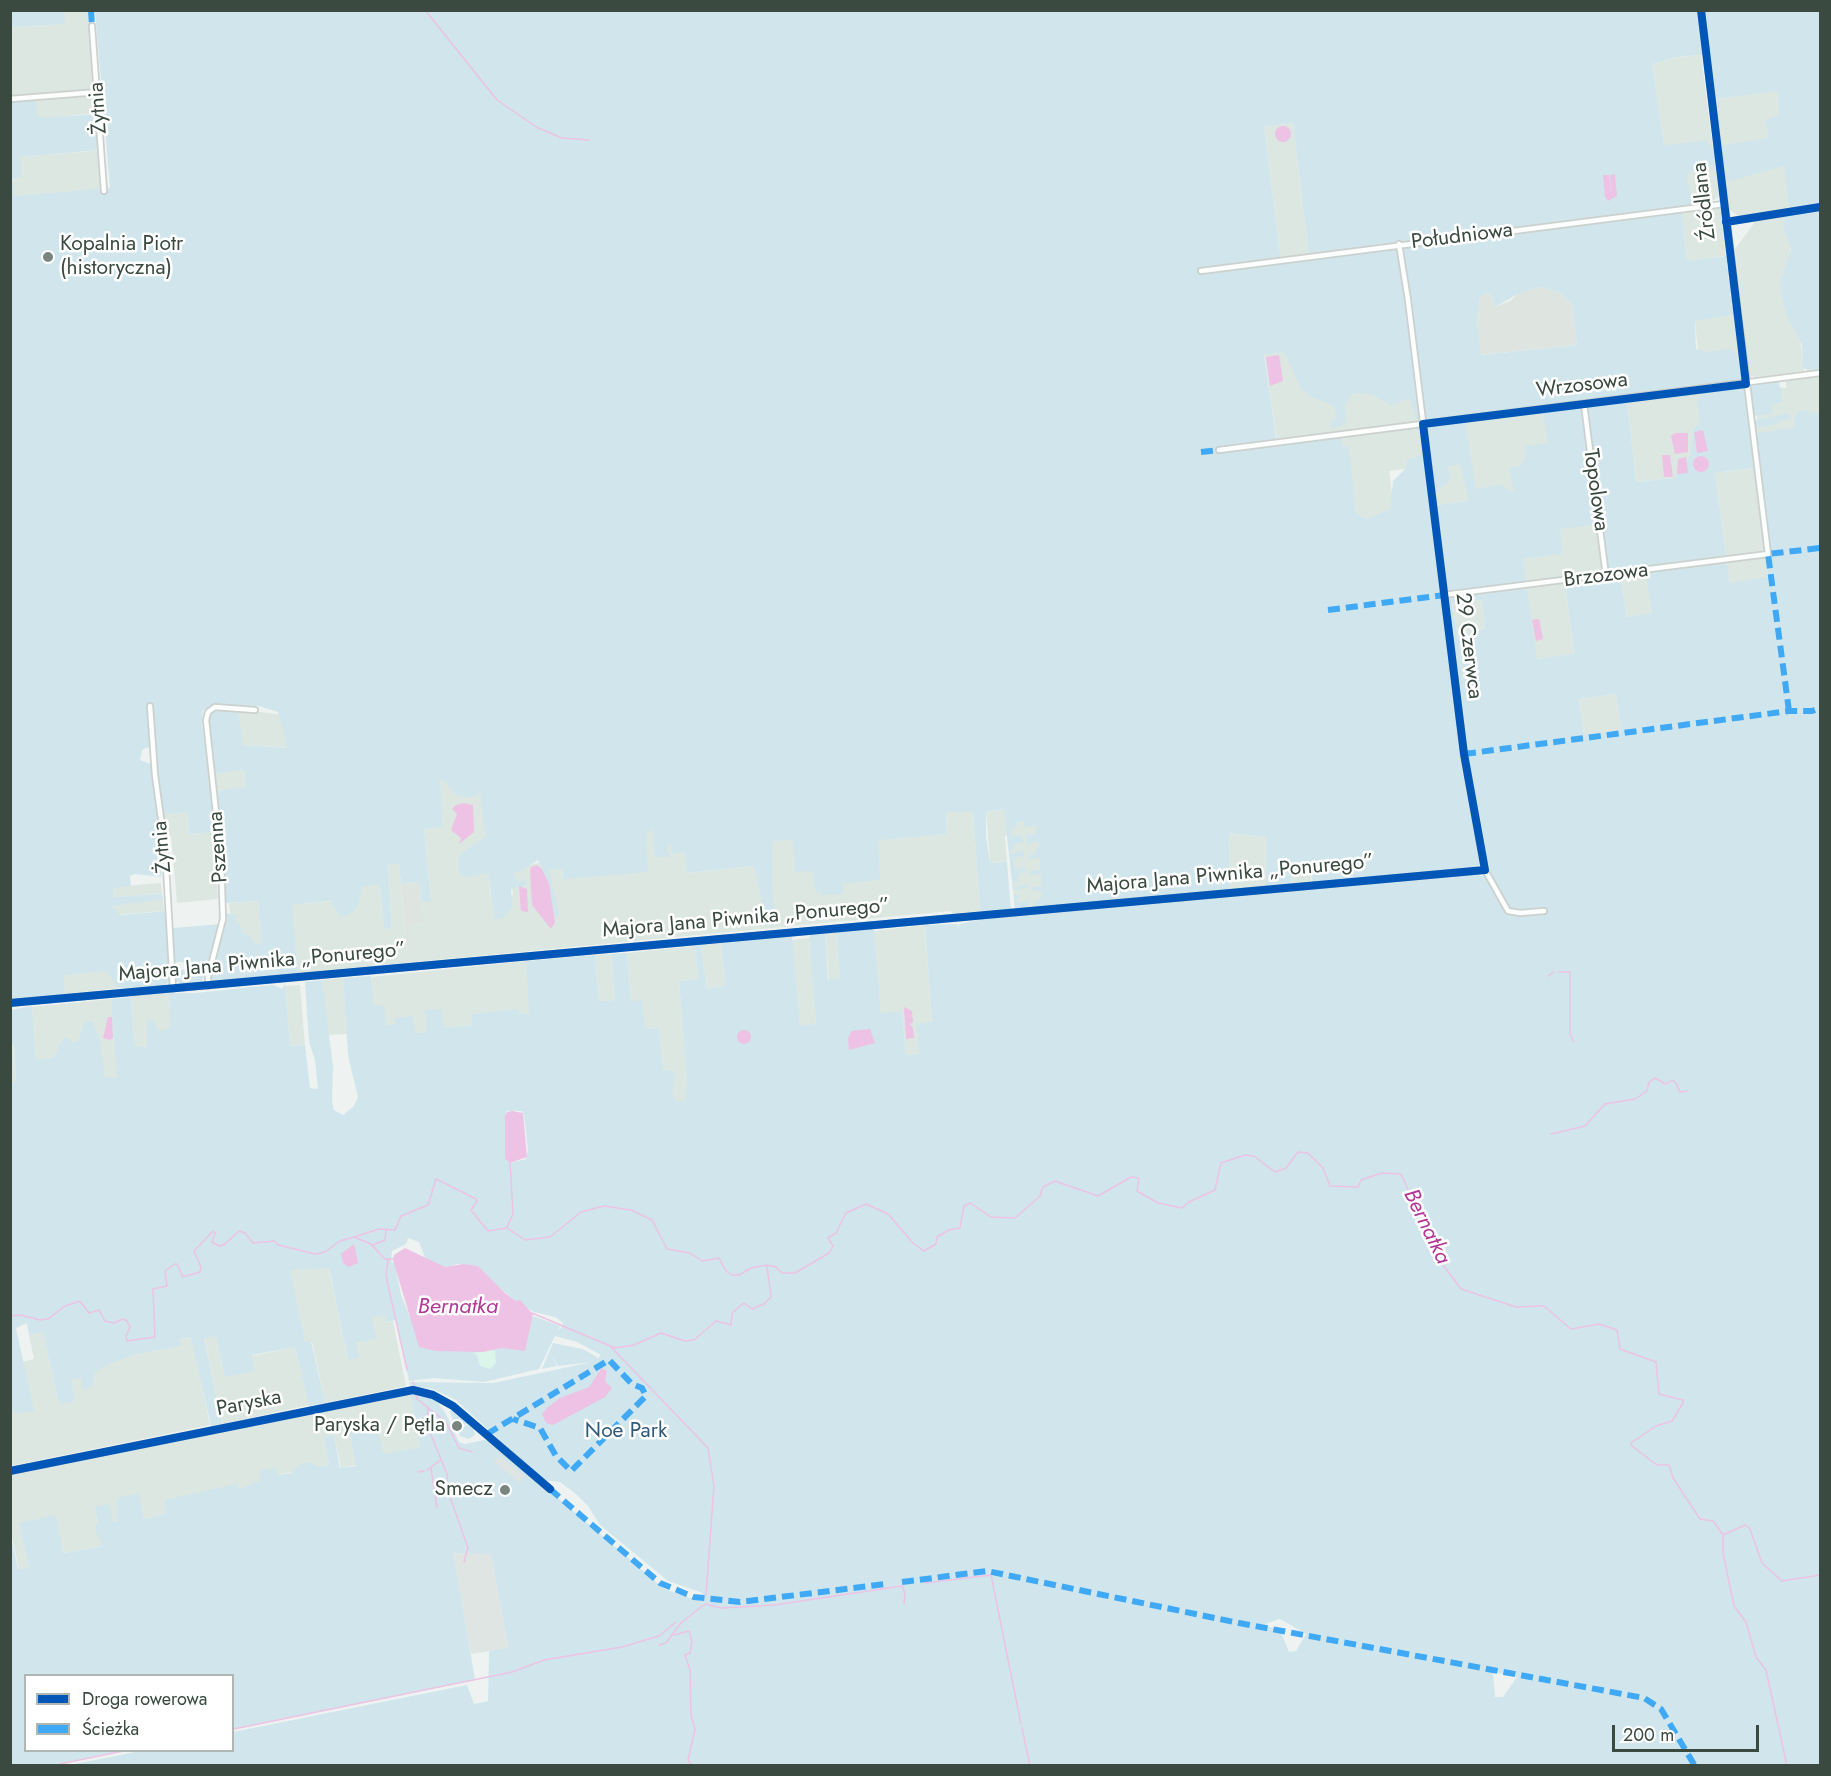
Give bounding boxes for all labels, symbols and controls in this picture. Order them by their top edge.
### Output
street label: Żytnia [85,81,113,135]
street label: Źródlana [1688,161,1722,241]
street label: Południowa [1410,218,1514,256]
place label: Kopalnia Piotr (historyczna) [60,232,183,282]
marker: Kopalnia Piotr (historyczna) [41,250,55,264]
street label: Wrzosowa [1535,368,1629,404]
street label: Topolowa [1577,447,1613,533]
street label: Brzozowa [1562,558,1650,594]
street label: 29 Czerwca [1449,591,1487,701]
street label: Pszenna [204,810,234,884]
street label: Żytnia [148,820,178,874]
street label: Majora Jana Piwnika „Ponurego” [1085,850,1375,900]
street label: Majora Jana Piwnika „Ponurego” [601,894,891,944]
street label: Majora Jana Piwnika „Ponurego” [117,938,407,988]
water label: Bernatka [1397,1185,1455,1269]
water label: Bernatka [418,1295,498,1321]
street label: Paryska [214,1385,284,1423]
place label: Paryska / Pętla [314,1413,445,1439]
marker: Paryska / Pętla [450,1419,464,1433]
park label: Noe Park [585,1419,667,1445]
place label: Smecz [435,1477,493,1503]
marker: Smecz [498,1483,512,1497]
legend [24,1674,234,1752]
text: Droga rowerowa [82,1686,207,1712]
scale bar [1615,1713,1762,1751]
text: Ścieżka [82,1716,139,1742]
text: 200 m [1623,1722,1674,1748]

